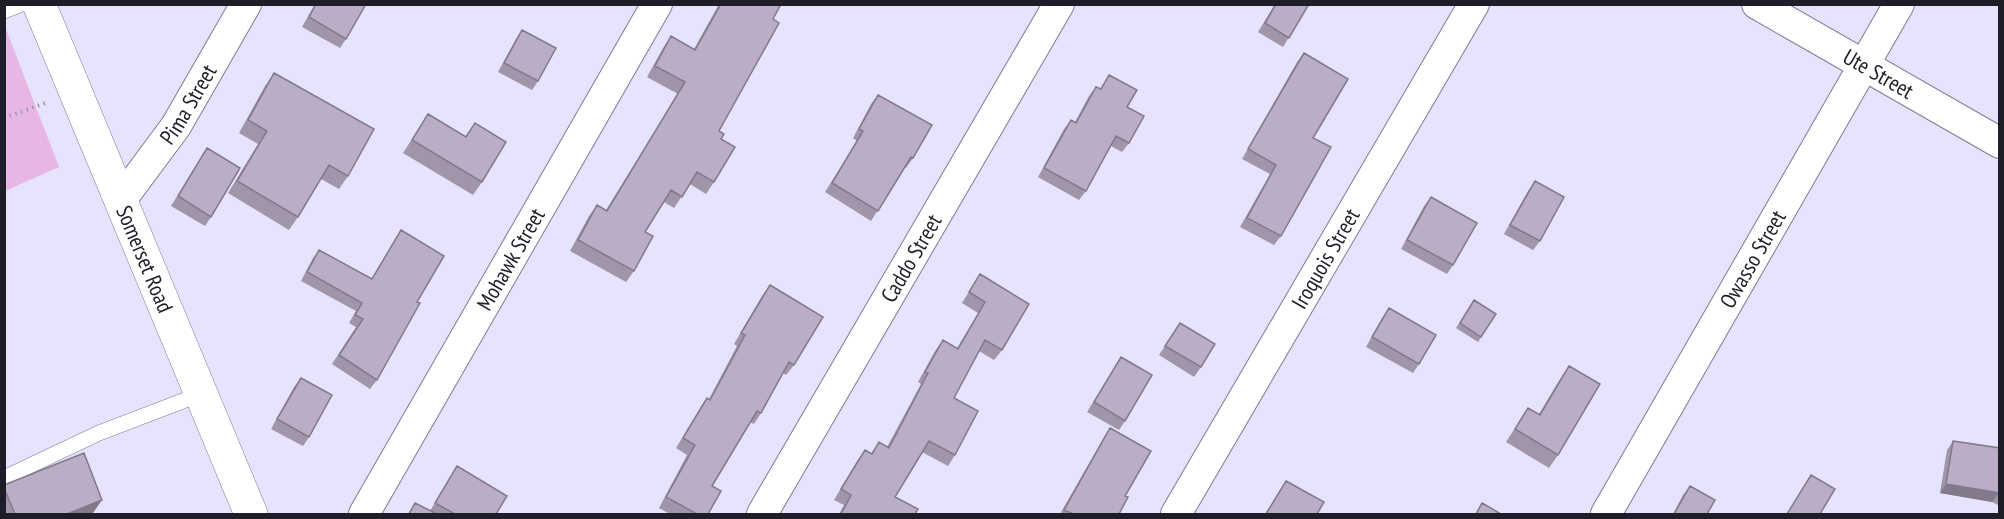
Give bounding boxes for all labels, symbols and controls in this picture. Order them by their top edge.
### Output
street label: Ute Street [1838,42,1919,105]
street label: Pima Street [153,59,222,150]
street label: Somerset Road [110,201,180,317]
street label: Mohawk Street [470,203,551,315]
street label: Iroquois Street [1285,203,1366,314]
street label: Owasso Street [1713,205,1792,313]
street label: Caddo Street [874,209,948,307]

